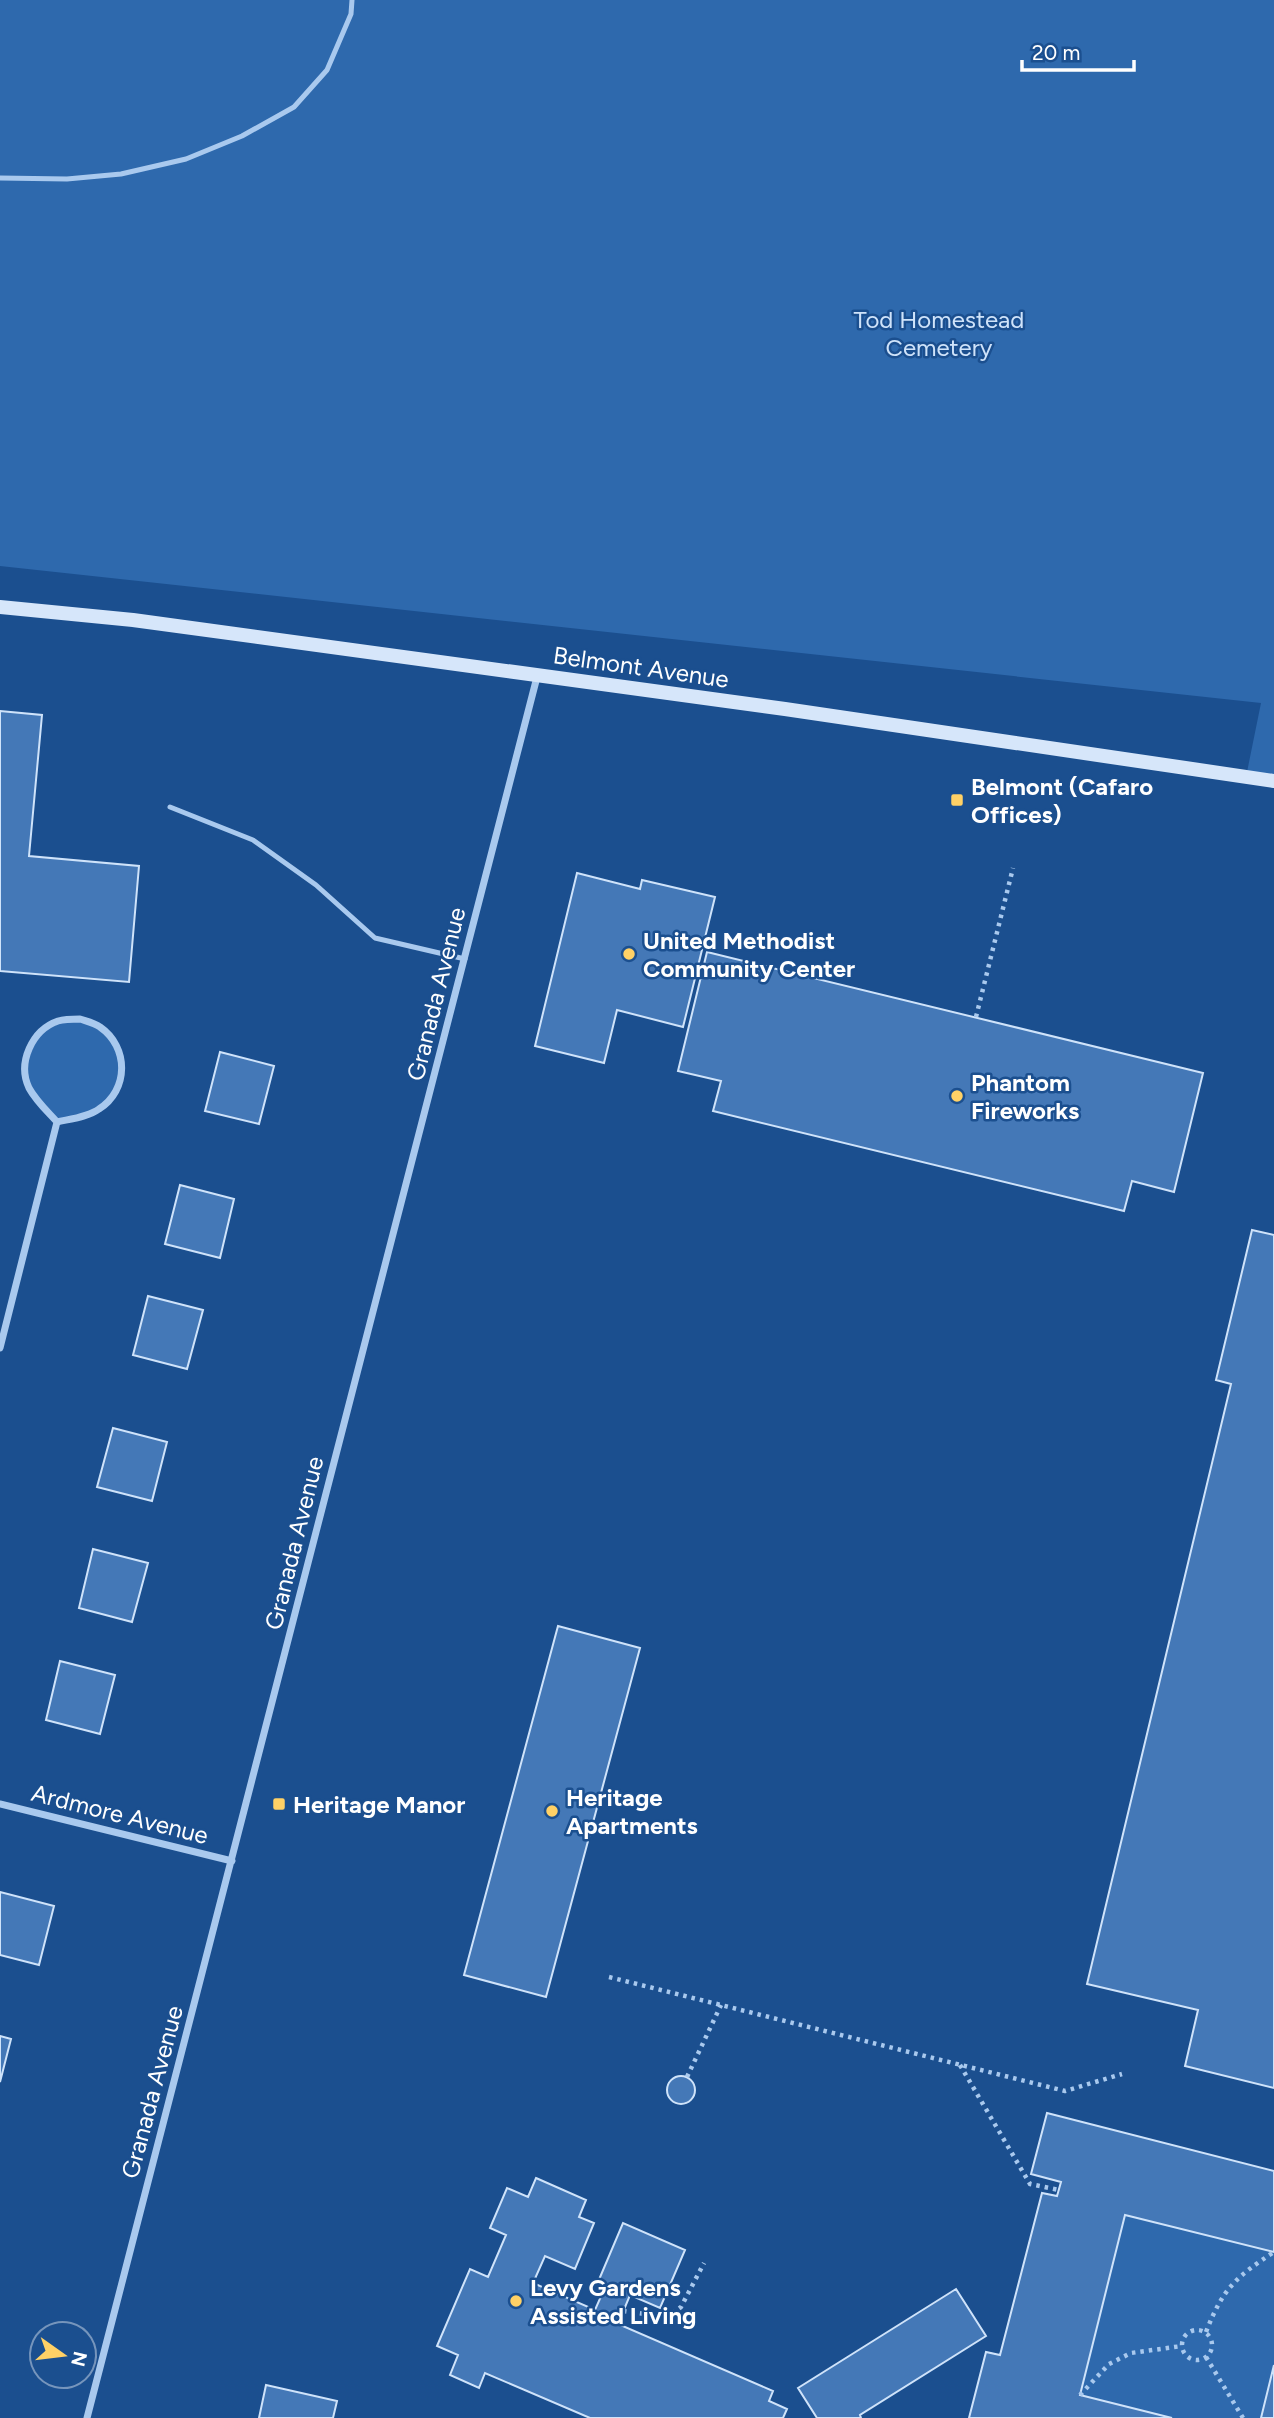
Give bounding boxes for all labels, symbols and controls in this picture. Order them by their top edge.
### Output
scale bar [1022,28,1134,72]
text: 20 m [1032,40,1080,65]
park label: Tod Homestead Cemetery [854,305,1024,362]
street label: Belmont Avenue [551,640,731,694]
place label: Belmont (Cafaro Offices) [971,772,1153,829]
marker: Belmont (Cafaro Offices) [949,792,965,808]
street label: Granada Avenue [400,904,472,1084]
place label: United Methodist Community Center [643,926,855,983]
marker: United Methodist Community Center [621,946,637,962]
place label: Phantom Fireworks [971,1068,1079,1125]
marker: Phantom Fireworks [949,1088,965,1104]
street label: Granada Avenue [258,1453,330,1633]
street label: Ardmore Avenue [29,1778,211,1850]
place label: Heritage Apartments [566,1783,698,1840]
place label: Heritage Manor [293,1790,465,1819]
marker: Heritage Manor [271,1796,287,1812]
marker: Heritage Apartments [544,1803,560,1819]
street label: Granada Avenue [115,2002,189,2182]
place label: Levy Gardens Assisted Living [530,2273,697,2330]
marker: Levy Gardens Assisted Living [508,2293,524,2309]
north arrow [28,2320,98,2390]
text: N [66,2349,92,2369]

